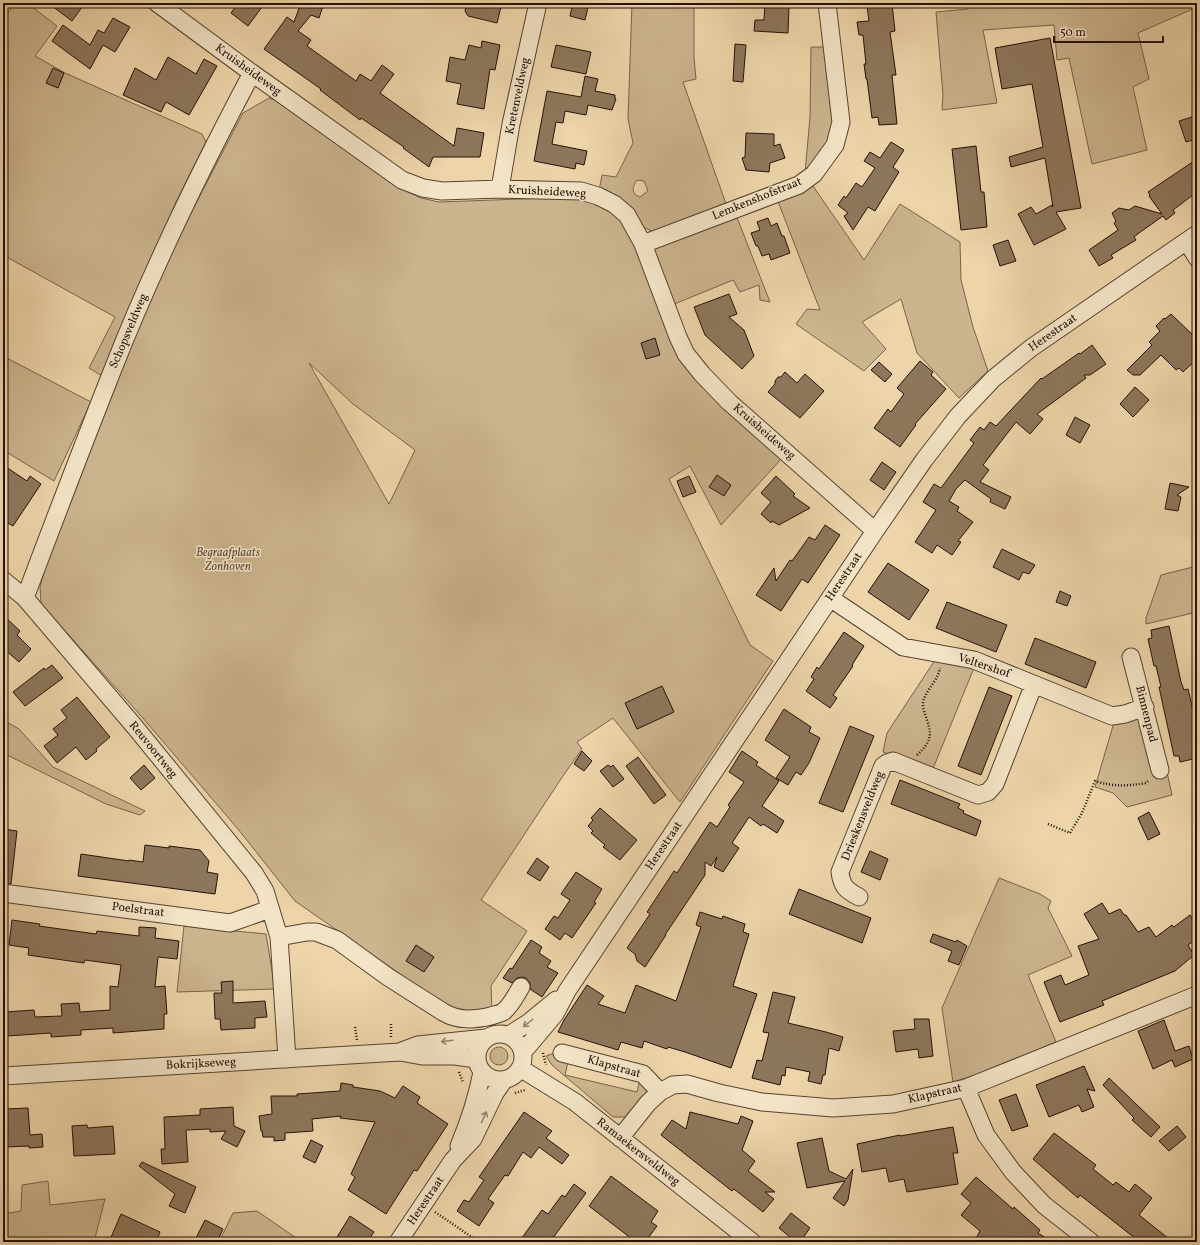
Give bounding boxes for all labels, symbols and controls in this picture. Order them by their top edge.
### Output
scale bar [1054,18,1163,44]
text: 50 m [1060,25,1086,41]
street label: Kruisheideweg [212,40,284,100]
street label: Kretenveldweg [502,56,534,136]
street label: Lemkenshofstraat [710,174,804,224]
street label: Kruisheideweg [507,182,587,202]
street label: Schopsveldweg [106,291,152,371]
street label: Herestraat [1026,310,1080,356]
street label: Kruisheideweg [729,400,799,464]
park label: Begraafplaats Zonhoven [196,545,261,575]
street label: Herestraat [822,549,866,605]
street label: Veltershof [956,650,1014,683]
street label: Binnenpad [1131,684,1161,744]
street label: Reuvoortweg [125,718,181,782]
street label: Drieskensveldweg [838,769,888,863]
street label: Herestraat [642,818,686,874]
street label: Poelstraat [111,899,165,921]
one-way arrow [522,1019,533,1027]
one-way arrow [441,1038,454,1045]
street label: Klapstraat [585,1052,643,1082]
street label: Bokrijkseweg [165,1054,237,1074]
street label: Klapstraat [906,1080,964,1108]
one-way arrow [481,1112,488,1124]
street label: Ramaekersveldweg [593,1114,683,1190]
street label: Herestraat [404,1173,448,1229]

